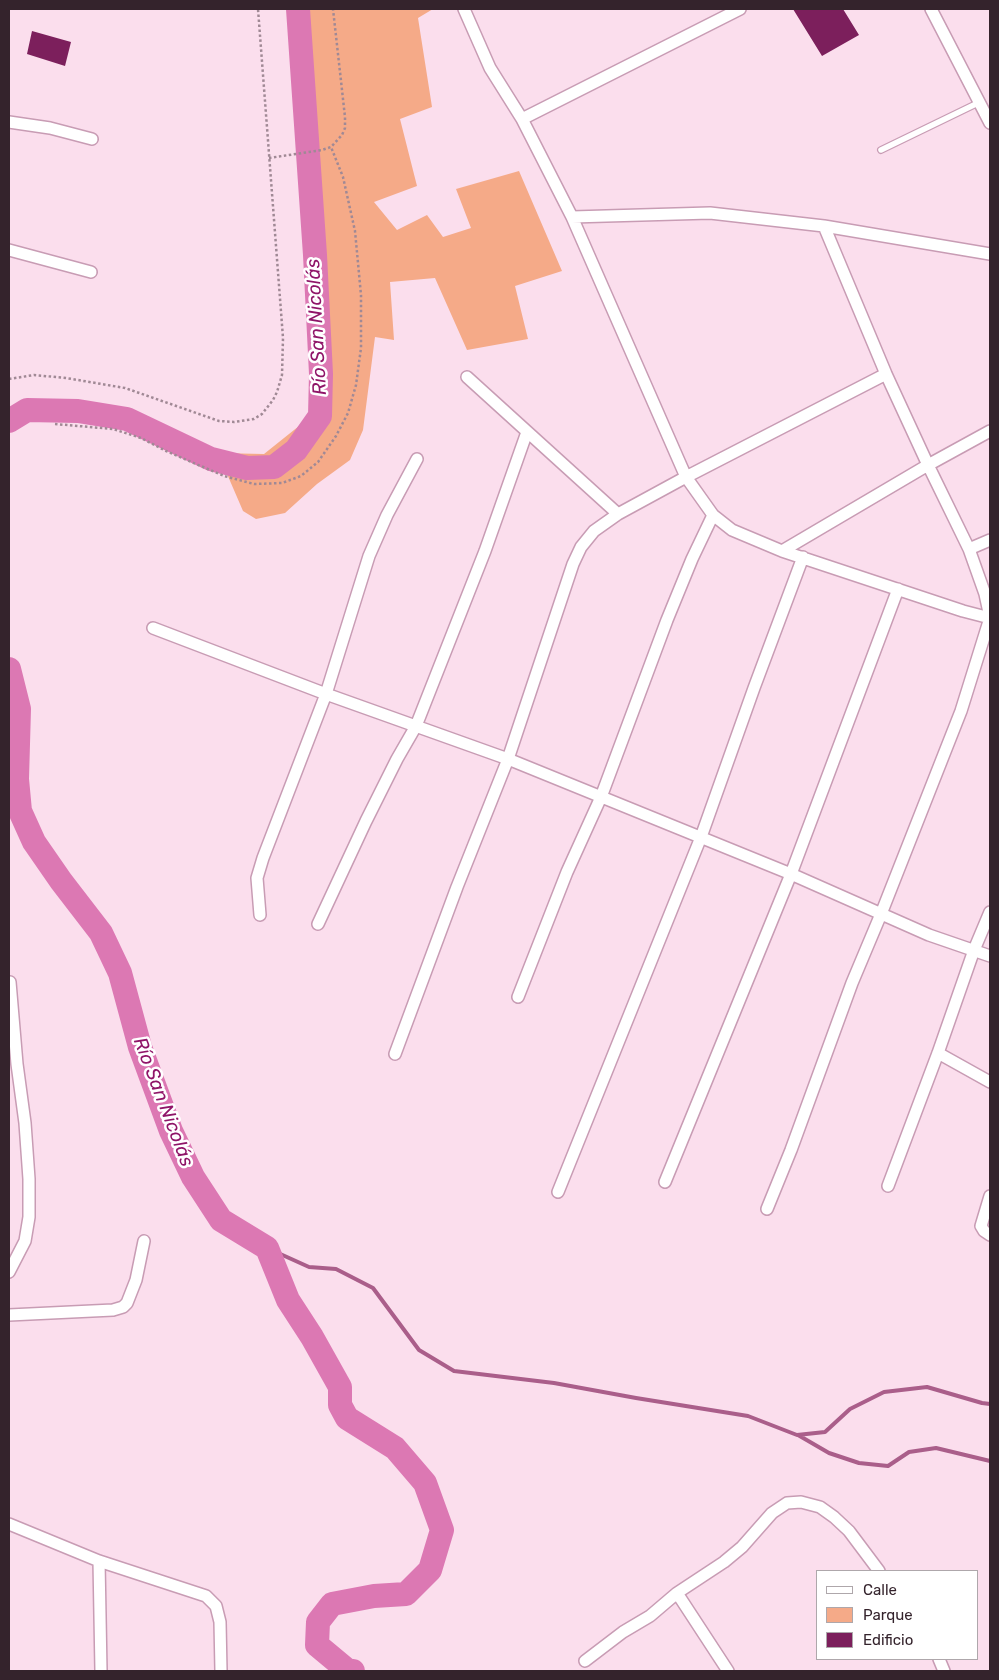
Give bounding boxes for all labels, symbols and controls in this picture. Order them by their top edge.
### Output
water label: Río San Nicolás [302,258,332,396]
water label: Río San Nicolás [128,1034,198,1170]
legend [816,1570,979,1660]
text: Calle [863,1581,897,1599]
text: Parque [863,1606,913,1624]
text: Edificio [863,1631,913,1649]

